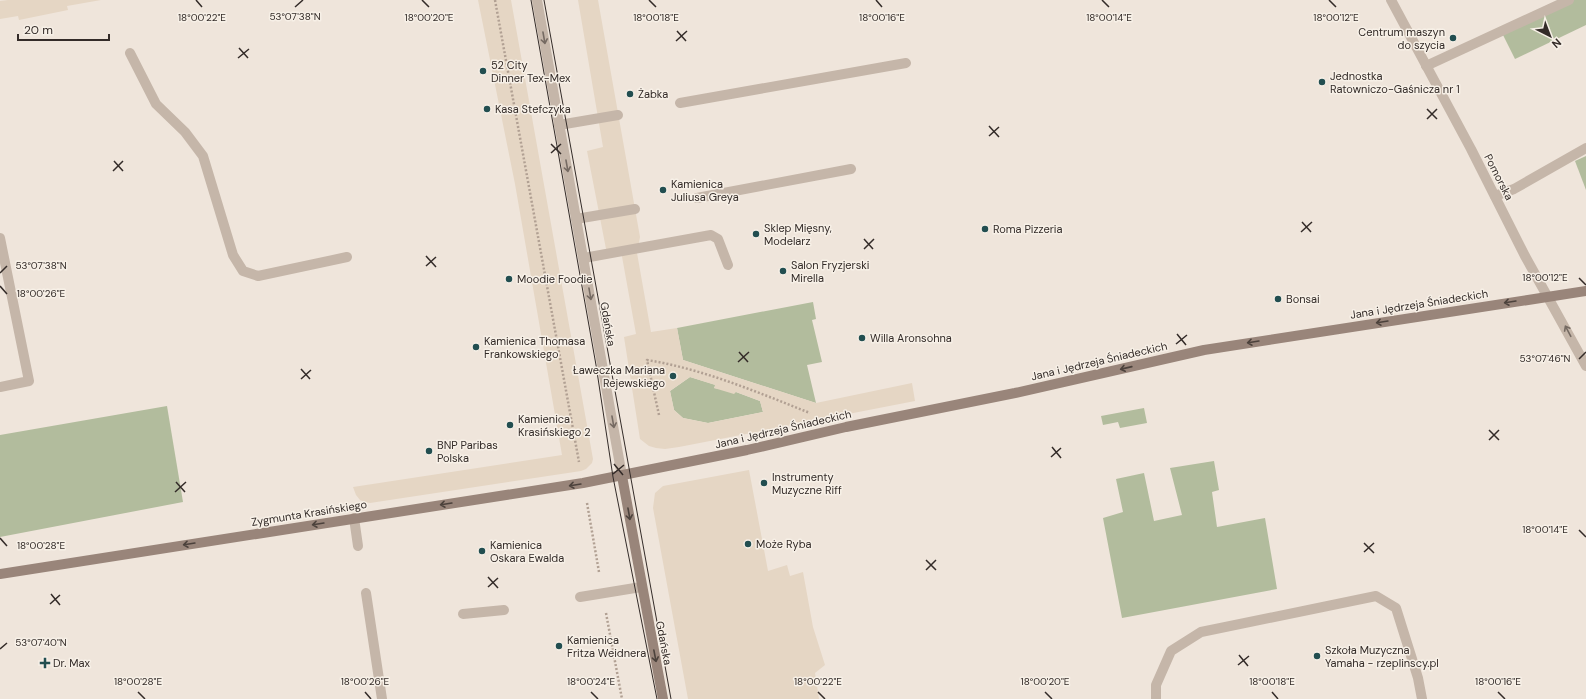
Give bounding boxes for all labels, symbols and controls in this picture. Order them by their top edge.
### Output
text: 53°07'38"N [269,10,321,23]
text: 18°00'22"E [178,11,226,24]
text: 18°00'20"E [405,11,454,24]
text: 18°00'18"E [633,11,679,24]
text: 18°00'16"E [859,11,905,24]
text: 18°00'14"E [1086,11,1132,24]
text: 18°00'12"E [1313,11,1359,24]
scale bar [18,16,109,42]
north arrow [1530,16,1570,56]
text: 20 m [24,22,53,38]
place label: Centrum maszyn do szycia [1358,25,1445,52]
one-way arrow [540,32,548,45]
marker: Centrum maszyn do szycia [1448,33,1458,43]
text: N [1549,36,1564,51]
place label: 52 City Dinner Tex-Mex [491,58,571,85]
marker: 52 City Dinner Tex-Mex [478,66,488,76]
place label: Jednostka Ratowniczo-Gaśnicza nr 1 [1330,69,1460,96]
marker: Jednostka Ratowniczo-Gaśnicza nr 1 [1317,77,1327,87]
place label: Żabka [638,87,668,101]
marker: Żabka [625,89,635,99]
place label: Kasa Stefczyka [495,102,571,116]
marker: Kasa Stefczyka [482,104,492,114]
street label: Pomorska [1481,152,1517,202]
one-way arrow [563,159,571,172]
place label: Kamienica Juliusa Greya [671,177,739,204]
marker: Kamienica Juliusa Greya [658,185,668,195]
place label: Sklep Mięsny, Modelarz [764,221,832,248]
place label: Roma Pizzeria [993,222,1062,236]
marker: Roma Pizzeria [980,224,990,234]
marker: Sklep Mięsny, Modelarz [751,229,761,239]
place label: Salon Fryzjerski Mirella [791,258,869,285]
text: 53°07'38"N [15,259,67,272]
marker: Salon Fryzjerski Mirella [778,266,788,276]
text: 18°00'12"E [1522,271,1568,284]
place label: Moodie Foodie [517,272,593,286]
marker: Moodie Foodie [504,274,514,284]
street label: Jana i Jędrzeja Śniadeckich [1349,286,1489,322]
text: 18°00'26"E [17,287,66,300]
one-way arrow [586,287,594,300]
place label: Bonsai [1286,292,1320,306]
marker: Bonsai [1273,294,1283,304]
one-way arrow [1504,298,1517,306]
street label: Gdańska [597,301,619,347]
one-way arrow [1375,318,1388,326]
one-way arrow [1563,325,1571,337]
place label: Willa Aronsohna [870,331,952,345]
marker: Willa Aronsohna [857,333,867,343]
place label: Kamienica Thomasa Frankowskiego [484,334,585,361]
street label: Jana i Jędrzeja Śniadeckich [1029,338,1169,384]
one-way arrow [1247,338,1260,346]
marker: Kamienica Thomasa Frankowskiego [471,342,481,352]
text: 53°07'46"N [1519,352,1571,365]
place label: Ławeczka Mariana Rejewskiego [573,363,665,390]
one-way arrow [1119,364,1132,372]
marker: Ławeczka Mariana Rejewskiego [668,371,678,381]
street label: Jana i Jędrzeja Śniadeckich [713,406,853,452]
place label: Kamienica Krasińskiego 2 [518,412,591,439]
one-way arrow [609,415,617,428]
marker: Kamienica Krasińskiego 2 [505,420,515,430]
place label: BNP Paribas Polska [437,438,498,465]
marker: BNP Paribas Polska [424,446,434,456]
place label: Instrumenty Muzyczne Riff [772,470,842,497]
marker: Instrumenty Muzyczne Riff [759,478,769,488]
one-way arrow [569,481,582,489]
street label: Zygmunta Krasińskiego [250,497,368,529]
one-way arrow [440,500,453,508]
one-way arrow [625,507,633,520]
one-way arrow [312,520,325,528]
text: 18°00'14"E [1522,523,1568,536]
place label: Może Ryba [756,537,812,551]
place label: Kamienica Oskara Ewalda [490,538,564,565]
text: 18°00'28"E [17,539,65,552]
marker: Może Ryba [743,539,753,549]
one-way arrow [183,540,196,548]
marker: Kamienica Oskara Ewalda [477,546,487,556]
street label: Gdańska [653,620,675,666]
place label: Kamienica Fritza Weidnera [567,633,646,660]
text: 53°07'40"N [15,636,67,649]
marker: Kamienica Fritza Weidnera [554,641,564,651]
place label: Szkoła Muzyczna Yamaha - rzeplinscy.pl [1325,643,1439,670]
one-way arrow [651,649,659,662]
marker: Szkoła Muzyczna Yamaha - rzeplinscy.pl [1312,651,1322,661]
place label: Dr. Max [53,656,91,670]
marker: Dr. Max [40,658,50,668]
text: 18°00'28"E [114,675,162,688]
text: 18°00'26"E [341,675,390,688]
text: 18°00'24"E [567,675,615,688]
text: 18°00'22"E [794,675,842,688]
text: 18°00'20"E [1021,675,1070,688]
text: 18°00'18"E [1249,675,1295,688]
text: 18°00'16"E [1475,675,1521,688]

